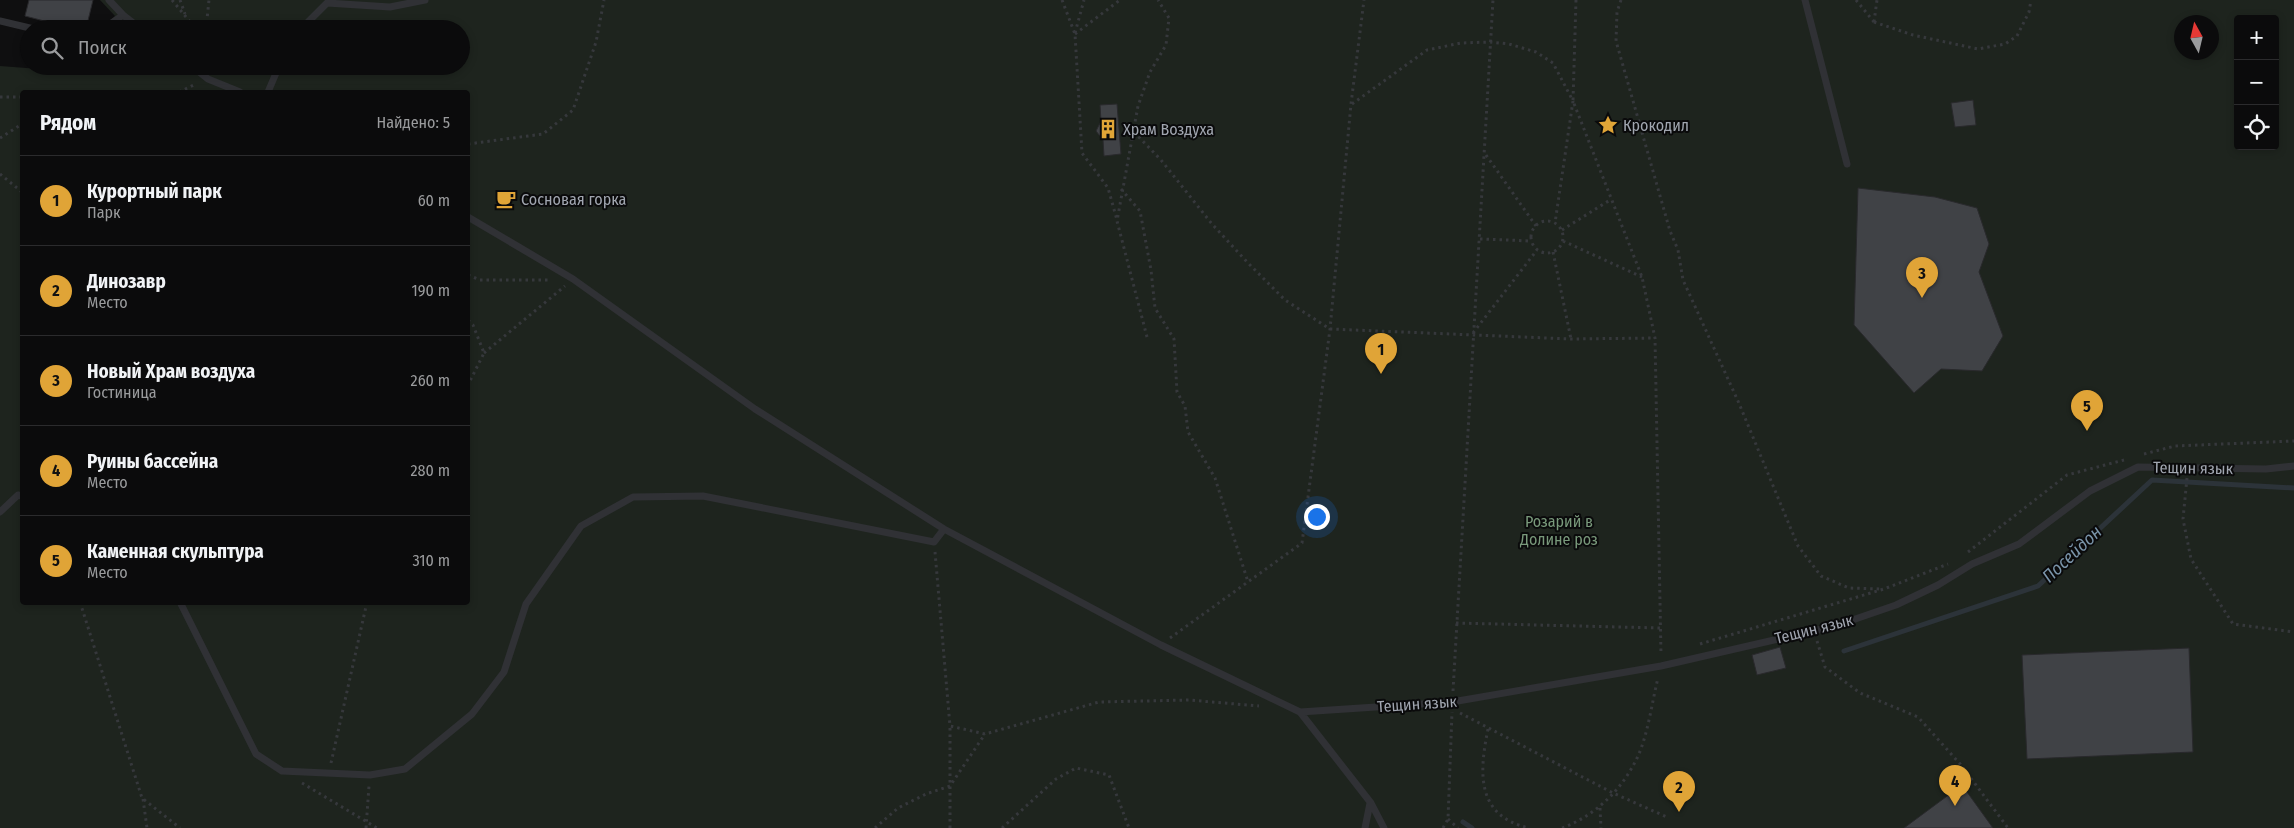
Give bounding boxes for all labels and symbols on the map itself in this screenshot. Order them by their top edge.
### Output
north arrow [2174,15,2219,60]
place icon: Крокодил [1597,114,1619,136]
place label: Крокодил [1623,116,1689,135]
building icon: Храм Воздуха [1097,118,1119,140]
place label: Храм Воздуха [1123,120,1214,139]
cafe icon: Сосновая горка [495,188,517,210]
place label: Сосновая горка [521,190,626,209]
pin: 3 [1906,257,1938,298]
pin: 1 [1365,333,1397,374]
pin: 5 [2071,390,2103,431]
street label: Тещин язык [2153,458,2234,478]
your location [1304,504,1330,530]
park label: Розарий в Долине роз [1519,512,1598,549]
water label: Посейдон [2038,521,2106,587]
street label: Тещин язык [1773,610,1856,648]
street label: Тещин язык [1376,692,1458,716]
pin: 4 [1939,765,1971,806]
pin: 2 [1663,771,1695,812]

